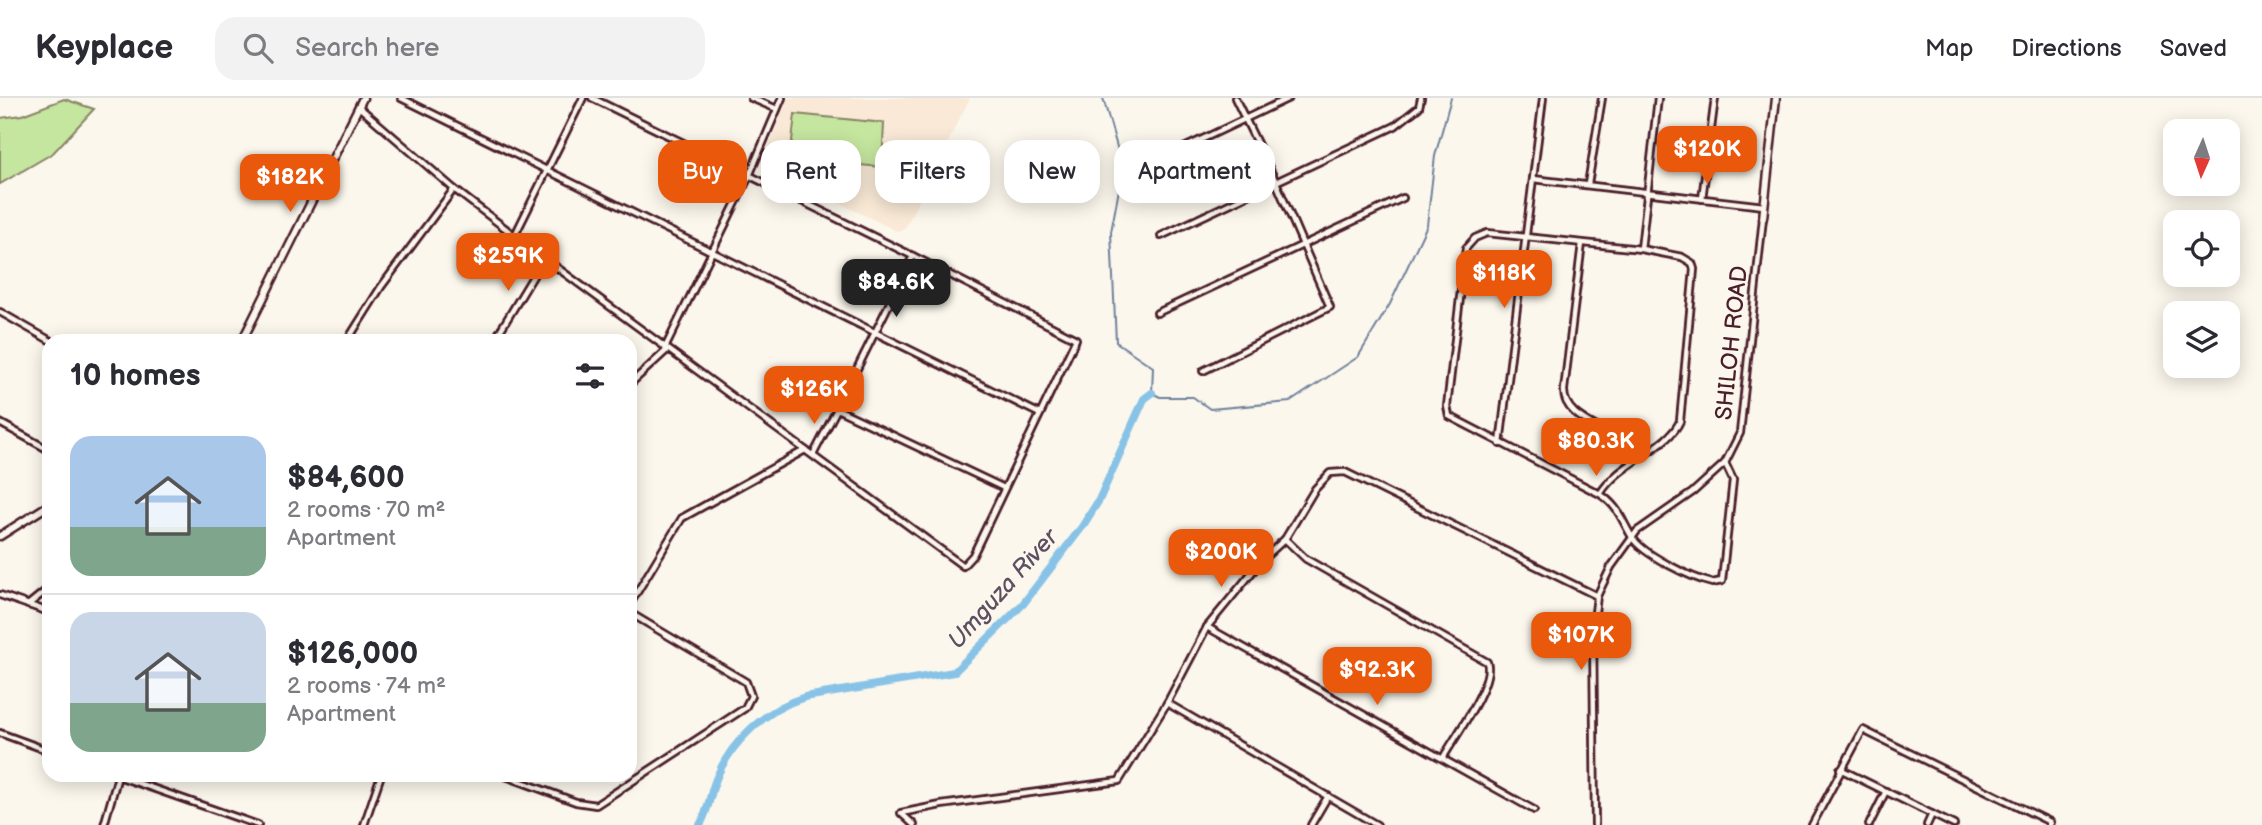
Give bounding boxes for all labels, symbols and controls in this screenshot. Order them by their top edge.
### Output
search box [215,17,705,80]
text: Keyplace [35,28,173,68]
icon: search [239,29,277,67]
text: Search here [295,33,439,64]
text: Map [1925,34,1973,63]
text: Directions [2011,34,2122,63]
text: Saved [2160,34,2227,63]
north arrow [2163,119,2240,196]
map controls [2163,119,2240,378]
pin: $120K [1658,126,1756,186]
text: $120K [1673,135,1741,163]
chip: Buy [658,140,747,203]
chip: Rent [761,140,861,203]
chip: Filters [875,140,990,203]
chip: New [1004,140,1100,203]
chip: Apartment [1114,140,1275,203]
pin: $182K [241,155,339,214]
text: $182K [256,163,324,191]
button: locate [2163,210,2240,287]
pin: $259K [459,234,557,293]
text: $259K [472,242,544,270]
pin: $118K [1455,250,1553,310]
text: $118K [1472,259,1536,287]
pin: $84.6K [839,260,953,319]
street label: SHILOH ROAD [1710,264,1754,422]
text: $84.6K [857,268,935,296]
button: layers [2163,301,2240,378]
icon: filters [571,357,609,395]
text: 10 homes [70,358,201,394]
pin: $126K [765,366,863,426]
text: $126K [780,375,848,403]
pin: $80.3K [1539,418,1653,478]
text: $80.3K [1557,427,1635,455]
text: $84,600 [287,460,405,496]
icon: home [126,464,210,548]
text: 2 rooms · 70 m² [287,496,446,524]
water label: Umguza River [942,522,1066,655]
text: Apartment [287,524,396,552]
pin: $200K [1172,530,1270,589]
text: $200K [1185,538,1257,566]
pin: $107K [1532,612,1630,672]
text: $107K [1547,621,1615,649]
text: $126,000 [287,636,418,672]
icon: home [126,640,210,724]
pin: $92.3K [1320,648,1434,707]
text: $92.3K [1339,656,1415,684]
text: 2 rooms · 74 m² [287,672,446,700]
text: Apartment [287,700,396,728]

